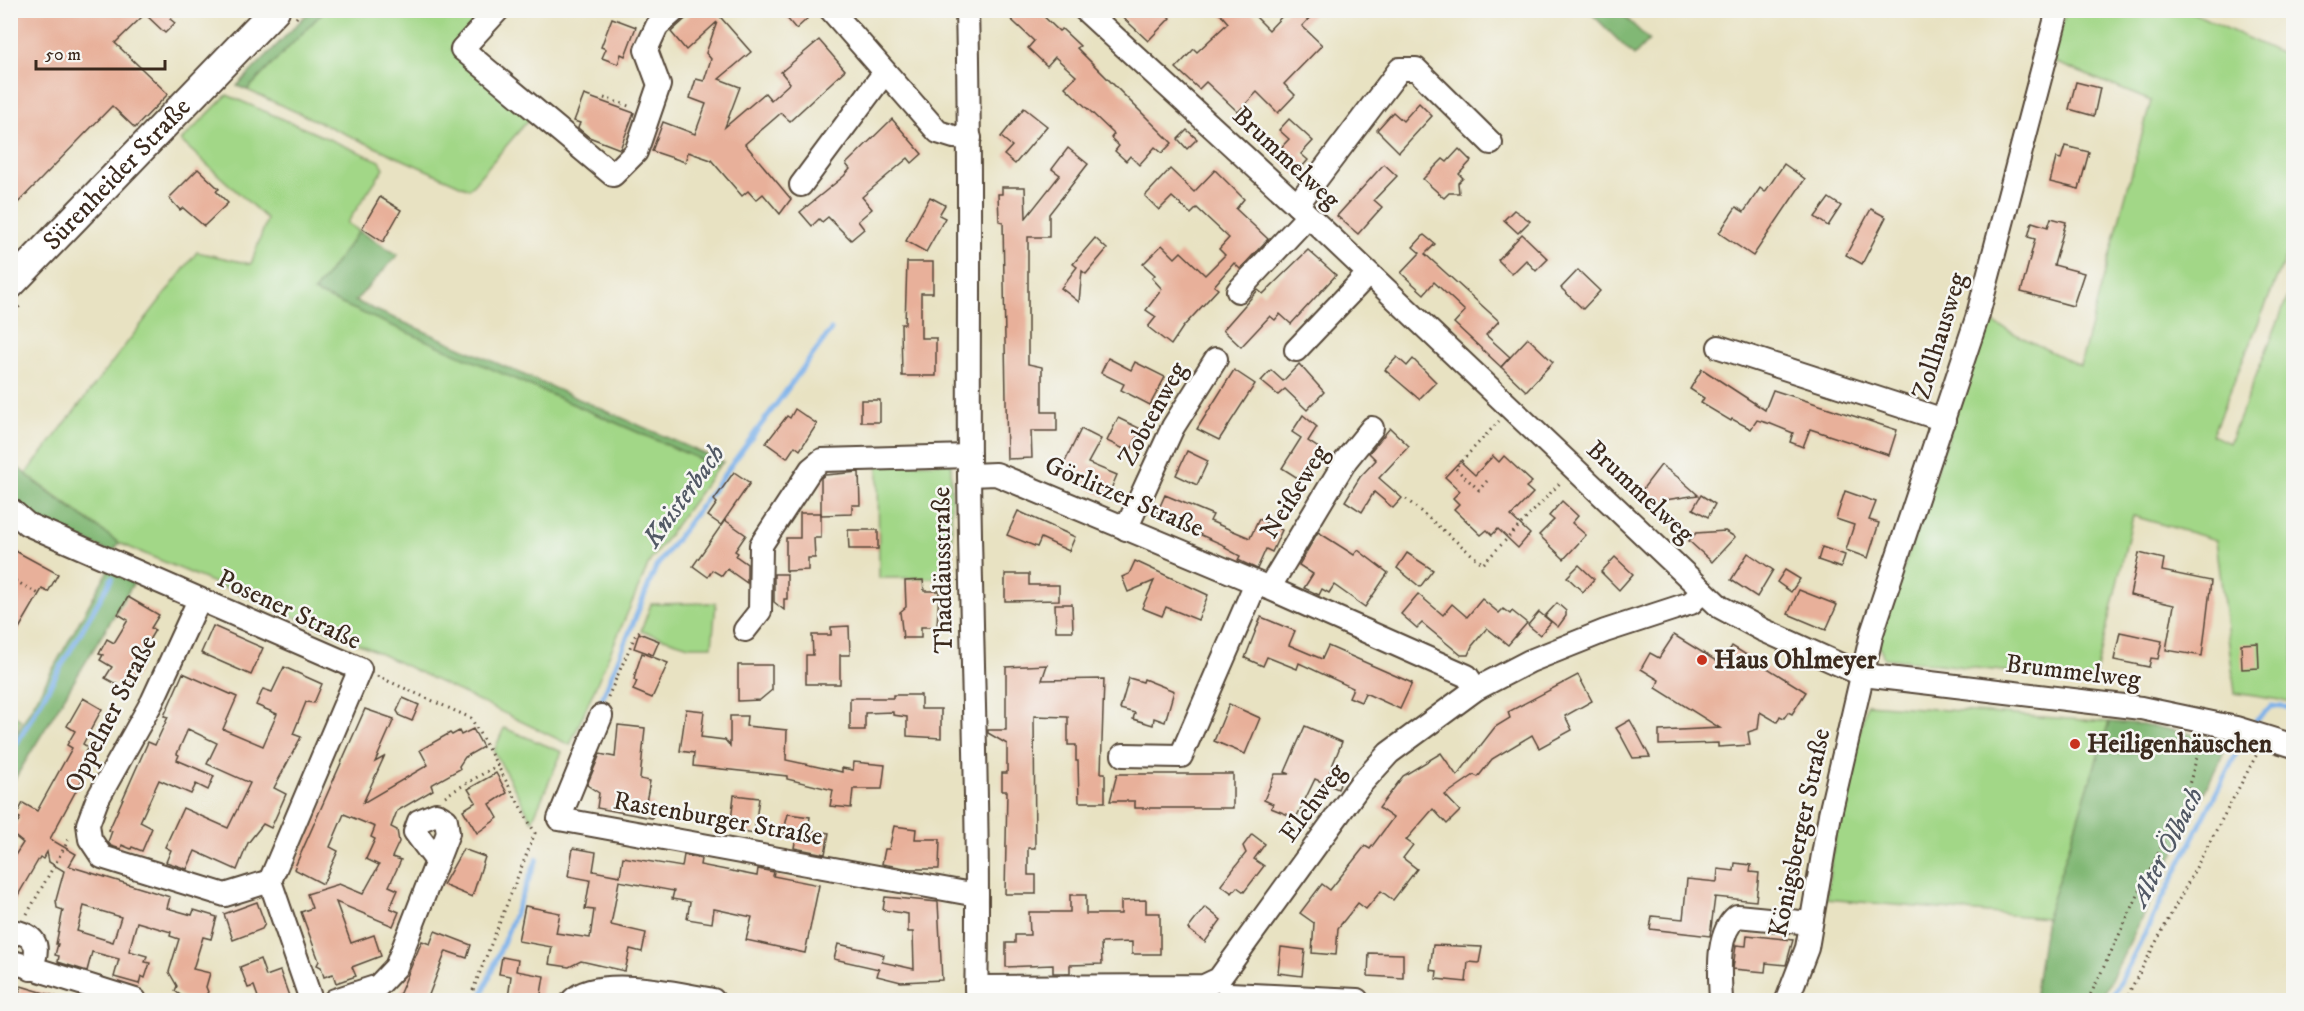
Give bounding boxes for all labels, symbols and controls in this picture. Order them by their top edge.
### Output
scale bar [36,33,165,71]
text: 50 m [45,44,81,66]
street label: Sürenheider Straße [36,91,198,257]
street label: Brummelweg [1225,100,1347,217]
street label: Zollhausweg [1905,268,1975,403]
street label: Zobtenweg [1111,356,1195,472]
street label: Brummelweg [1579,434,1701,551]
water label: Knisterbach [635,438,733,555]
street label: Neißeweg [1253,439,1337,545]
street label: Görlitzer Straße [1040,449,1208,545]
street label: Thaddäusstraße [925,486,961,654]
street label: Posener Straße [212,562,366,658]
street label: Oppelner Straße [57,630,165,798]
place label: Haus Ohlmeyer [1714,644,1877,677]
street label: Brummelweg [2004,647,2143,697]
marker: Haus Ohlmeyer [1695,653,1709,667]
street label: Königsberger Straße [1762,726,1838,940]
place label: Heiligenhäuschen [2087,728,2273,761]
marker: Heiligenhäuschen [2068,737,2082,751]
street label: Elchweg [1272,757,1354,849]
water label: Alter Ölbach [2121,782,2211,914]
street label: Rastenburger Straße [611,784,825,854]

